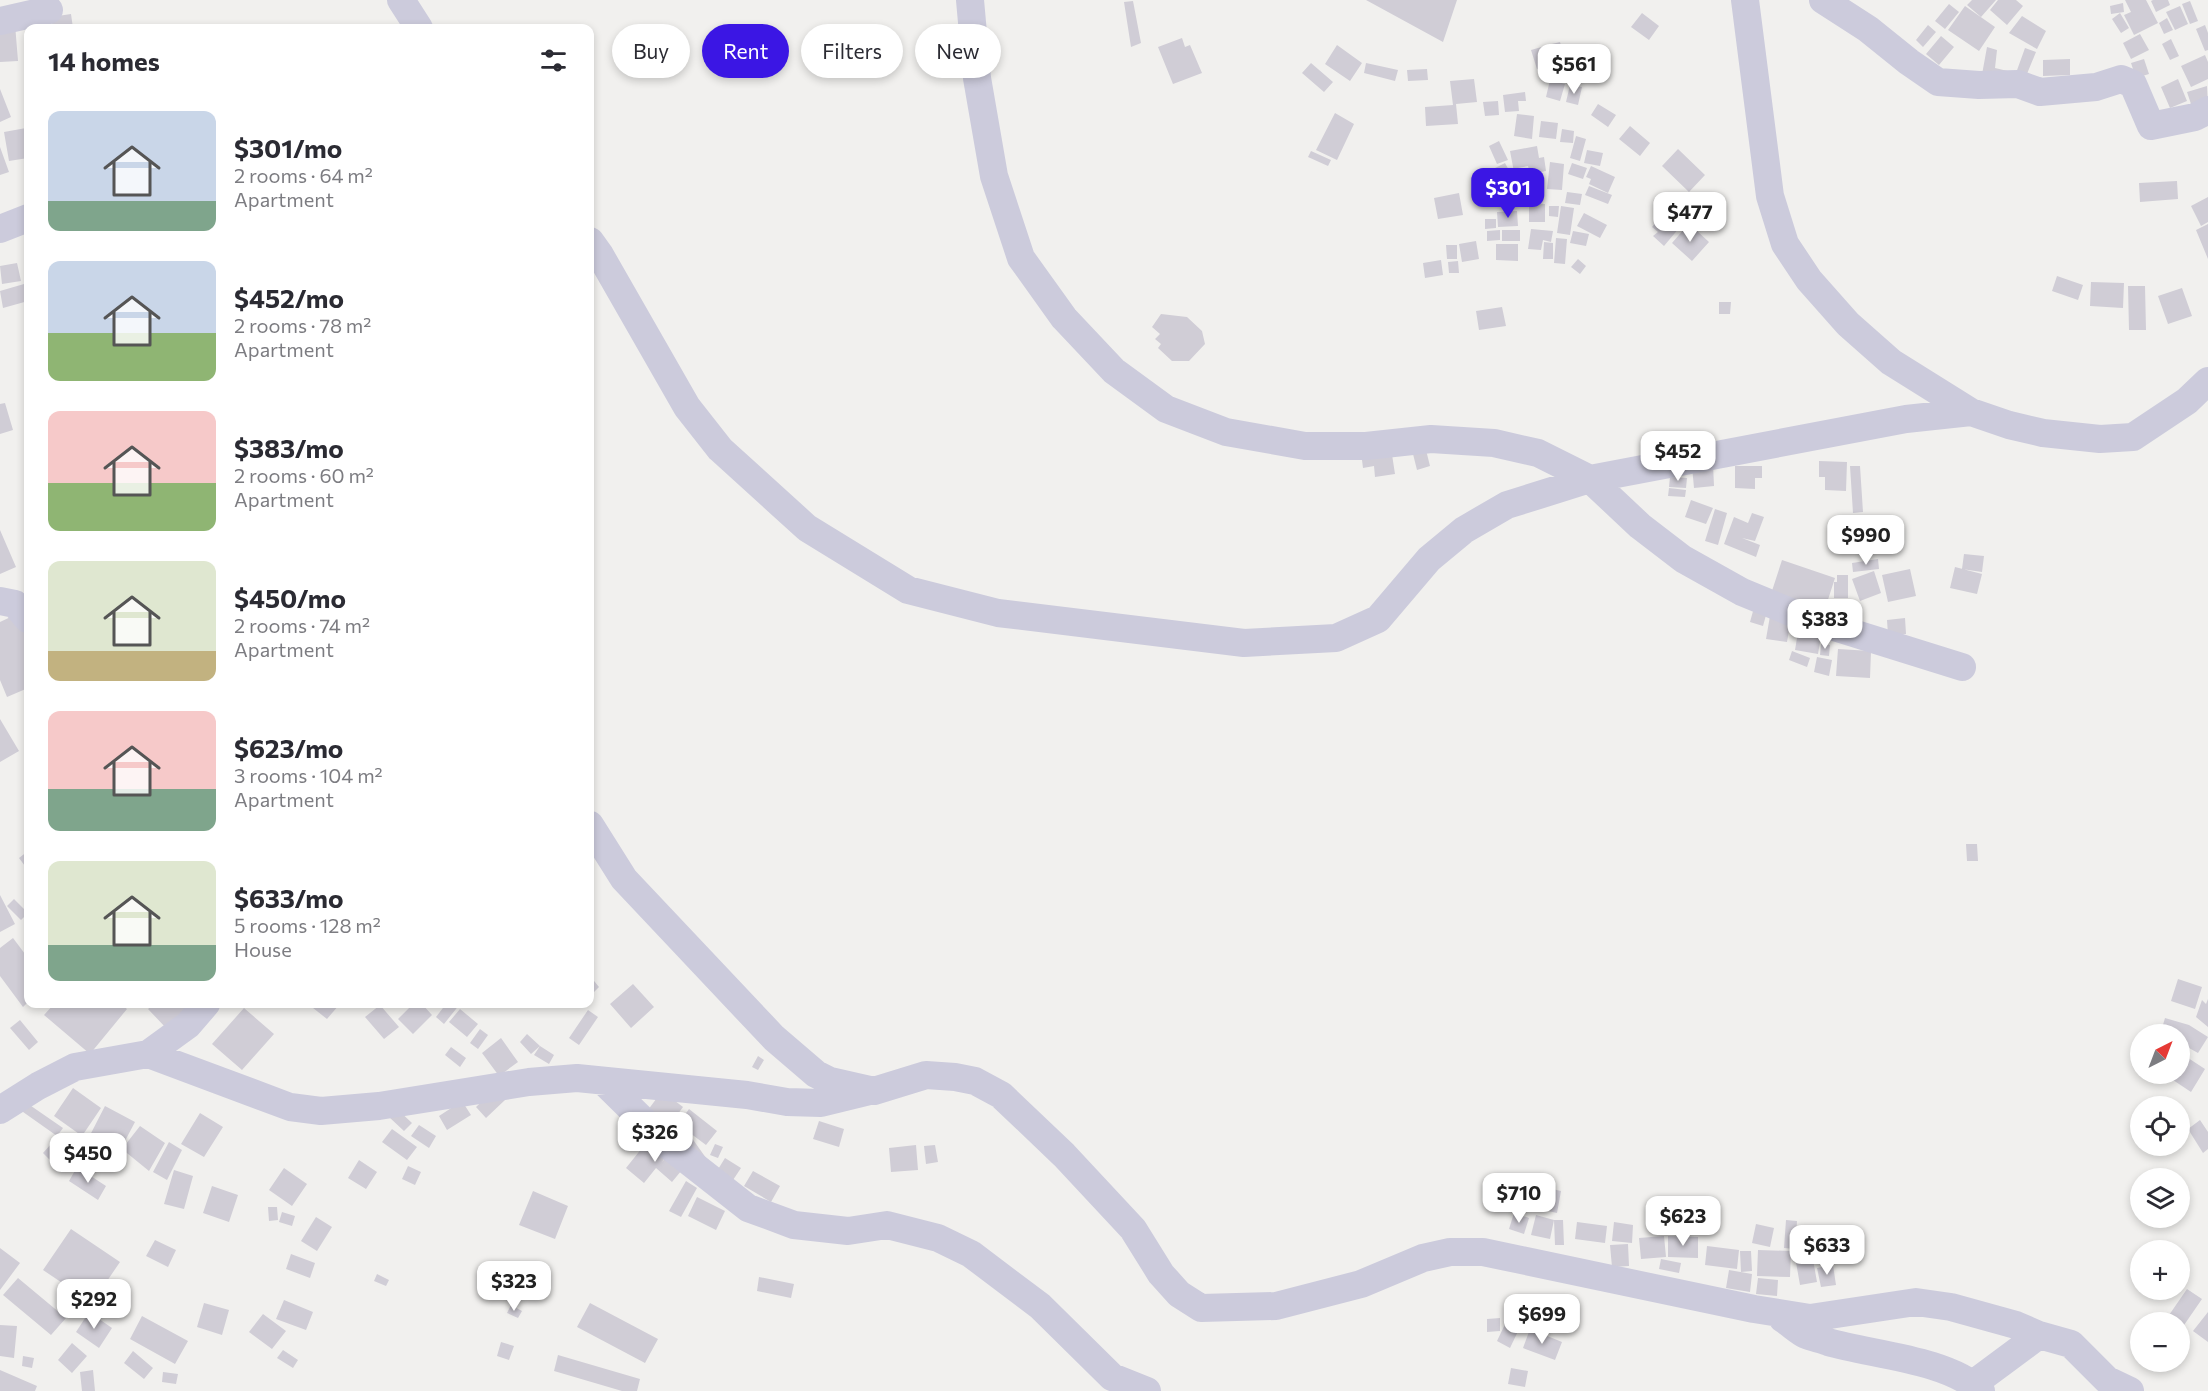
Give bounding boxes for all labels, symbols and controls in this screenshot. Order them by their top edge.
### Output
chip: Buy [612,24,690,78]
chip: Rent [702,24,789,78]
chip: Filters [801,24,903,78]
chip: New [915,24,1001,78]
icon: filters [537,44,570,77]
pin: $561 [1538,44,1610,95]
text: 14 homes [48,45,160,76]
text: $561 [1552,51,1596,75]
text: $301/mo [234,132,342,163]
icon: home [96,135,168,207]
text: 2 rooms · 64 m² [234,163,373,187]
pin: $301 [1472,168,1544,219]
text: $301 [1485,175,1531,199]
text: Apartment [234,187,334,211]
pin: $477 [1654,192,1726,243]
text: $477 [1667,199,1713,223]
text: $452/mo [234,282,344,313]
icon: home [96,285,168,357]
text: 2 rooms · 78 m² [234,313,371,337]
text: Apartment [234,337,334,361]
pin: $452 [1642,431,1714,482]
text: $383/mo [234,432,344,463]
icon: home [96,435,168,507]
text: $452 [1655,438,1701,462]
text: 2 rooms · 60 m² [234,463,374,487]
text: Apartment [234,487,334,511]
pin: $990 [1830,515,1902,566]
text: $990 [1841,522,1891,546]
text: $450/mo [234,582,346,613]
icon: home [96,585,168,657]
pin: $383 [1789,599,1861,650]
text: $383 [1801,606,1849,630]
text: 2 rooms · 74 m² [234,613,370,637]
text: Apartment [234,637,334,661]
text: $623/mo [234,732,343,763]
icon: home [96,735,168,807]
text: 3 rooms · 104 m² [234,763,383,787]
text: Apartment [234,787,334,811]
text: $633/mo [234,882,344,913]
icon: home [96,885,168,957]
text: 5 rooms · 128 m² [234,913,381,937]
text: House [234,937,292,961]
north arrow [2130,1024,2190,1084]
map controls [2130,1024,2190,1372]
button: locate [2130,1096,2190,1156]
pin: $326 [619,1112,691,1163]
text: $326 [632,1119,678,1143]
pin: $450 [52,1133,124,1184]
text: $450 [64,1140,112,1164]
button: layers [2130,1168,2190,1228]
pin: $710 [1483,1173,1555,1224]
text: $710 [1497,1180,1541,1204]
pin: $623 [1647,1196,1719,1247]
text: $623 [1660,1203,1706,1227]
pin: $633 [1791,1225,1863,1276]
text: $633 [1804,1232,1850,1256]
button: + [2130,1240,2190,1300]
pin: $323 [478,1261,550,1312]
text: $323 [491,1268,537,1292]
pin: $292 [58,1279,130,1330]
text: $292 [71,1286,117,1310]
pin: $699 [1506,1294,1578,1345]
text: $699 [1518,1301,1566,1325]
button: − [2130,1312,2190,1372]

